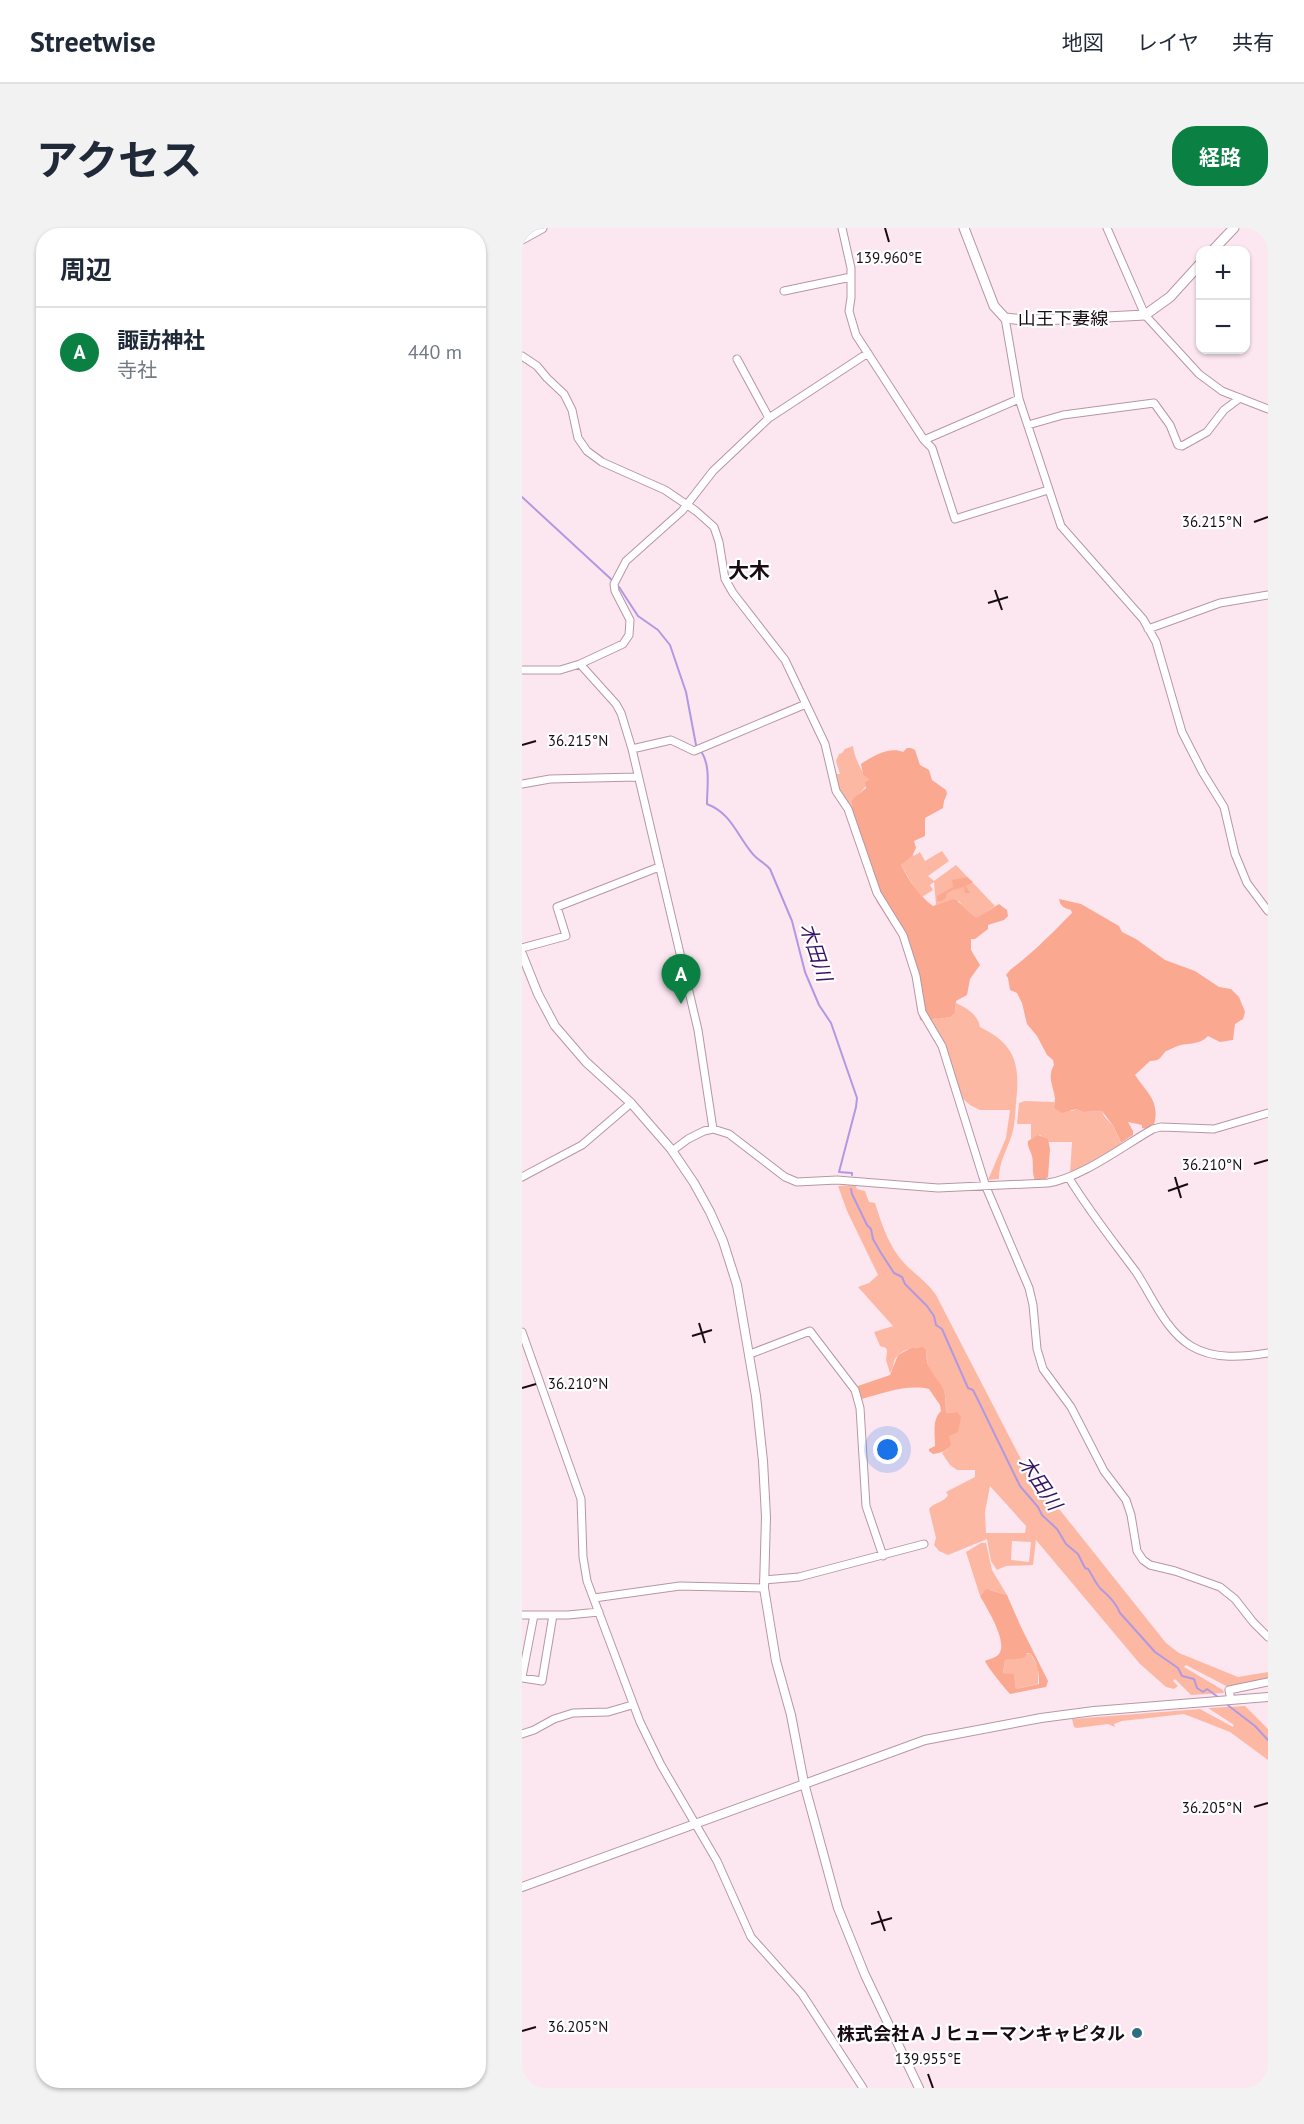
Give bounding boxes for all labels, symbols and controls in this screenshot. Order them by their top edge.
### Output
text: Streetwise [30,23,156,60]
text: 地図 [1062,29,1104,56]
text: レイヤ [1137,29,1199,56]
text: 共有 [1232,29,1274,56]
button: 経路 [1172,126,1268,186]
text: アクセス [36,132,202,187]
map controls [1196,246,1250,354]
button: + [1196,246,1250,300]
text: 139.960°E [856,248,922,267]
text: 周辺 [60,253,112,286]
button: − [1196,300,1250,354]
street label: 山王下妻線 [1018,307,1108,330]
text: 諏訪神社 [117,326,205,354]
text: A [73,339,86,365]
text: 440 m [408,339,462,365]
text: 寺社 [117,357,157,383]
text: 36.215°N [1182,512,1242,531]
district label: 大木 [728,557,770,584]
text: 36.215°N [548,731,608,750]
water label: 木田川 [794,919,838,986]
pin: A [662,954,700,1004]
text: 36.210°N [1182,1155,1242,1174]
text: 36.210°N [548,1374,608,1393]
your location [873,1435,902,1464]
water label: 木田川 [1012,1451,1069,1517]
text: 36.205°N [1182,1798,1242,1817]
text: 36.205°N [548,2017,608,2036]
place label: 株式会社ＡＪヒューマンキャピタル [837,2022,1125,2045]
marker: 株式会社ＡＪヒューマンキャピタル [1130,2026,1144,2040]
text: 139.955°E [895,2049,961,2068]

